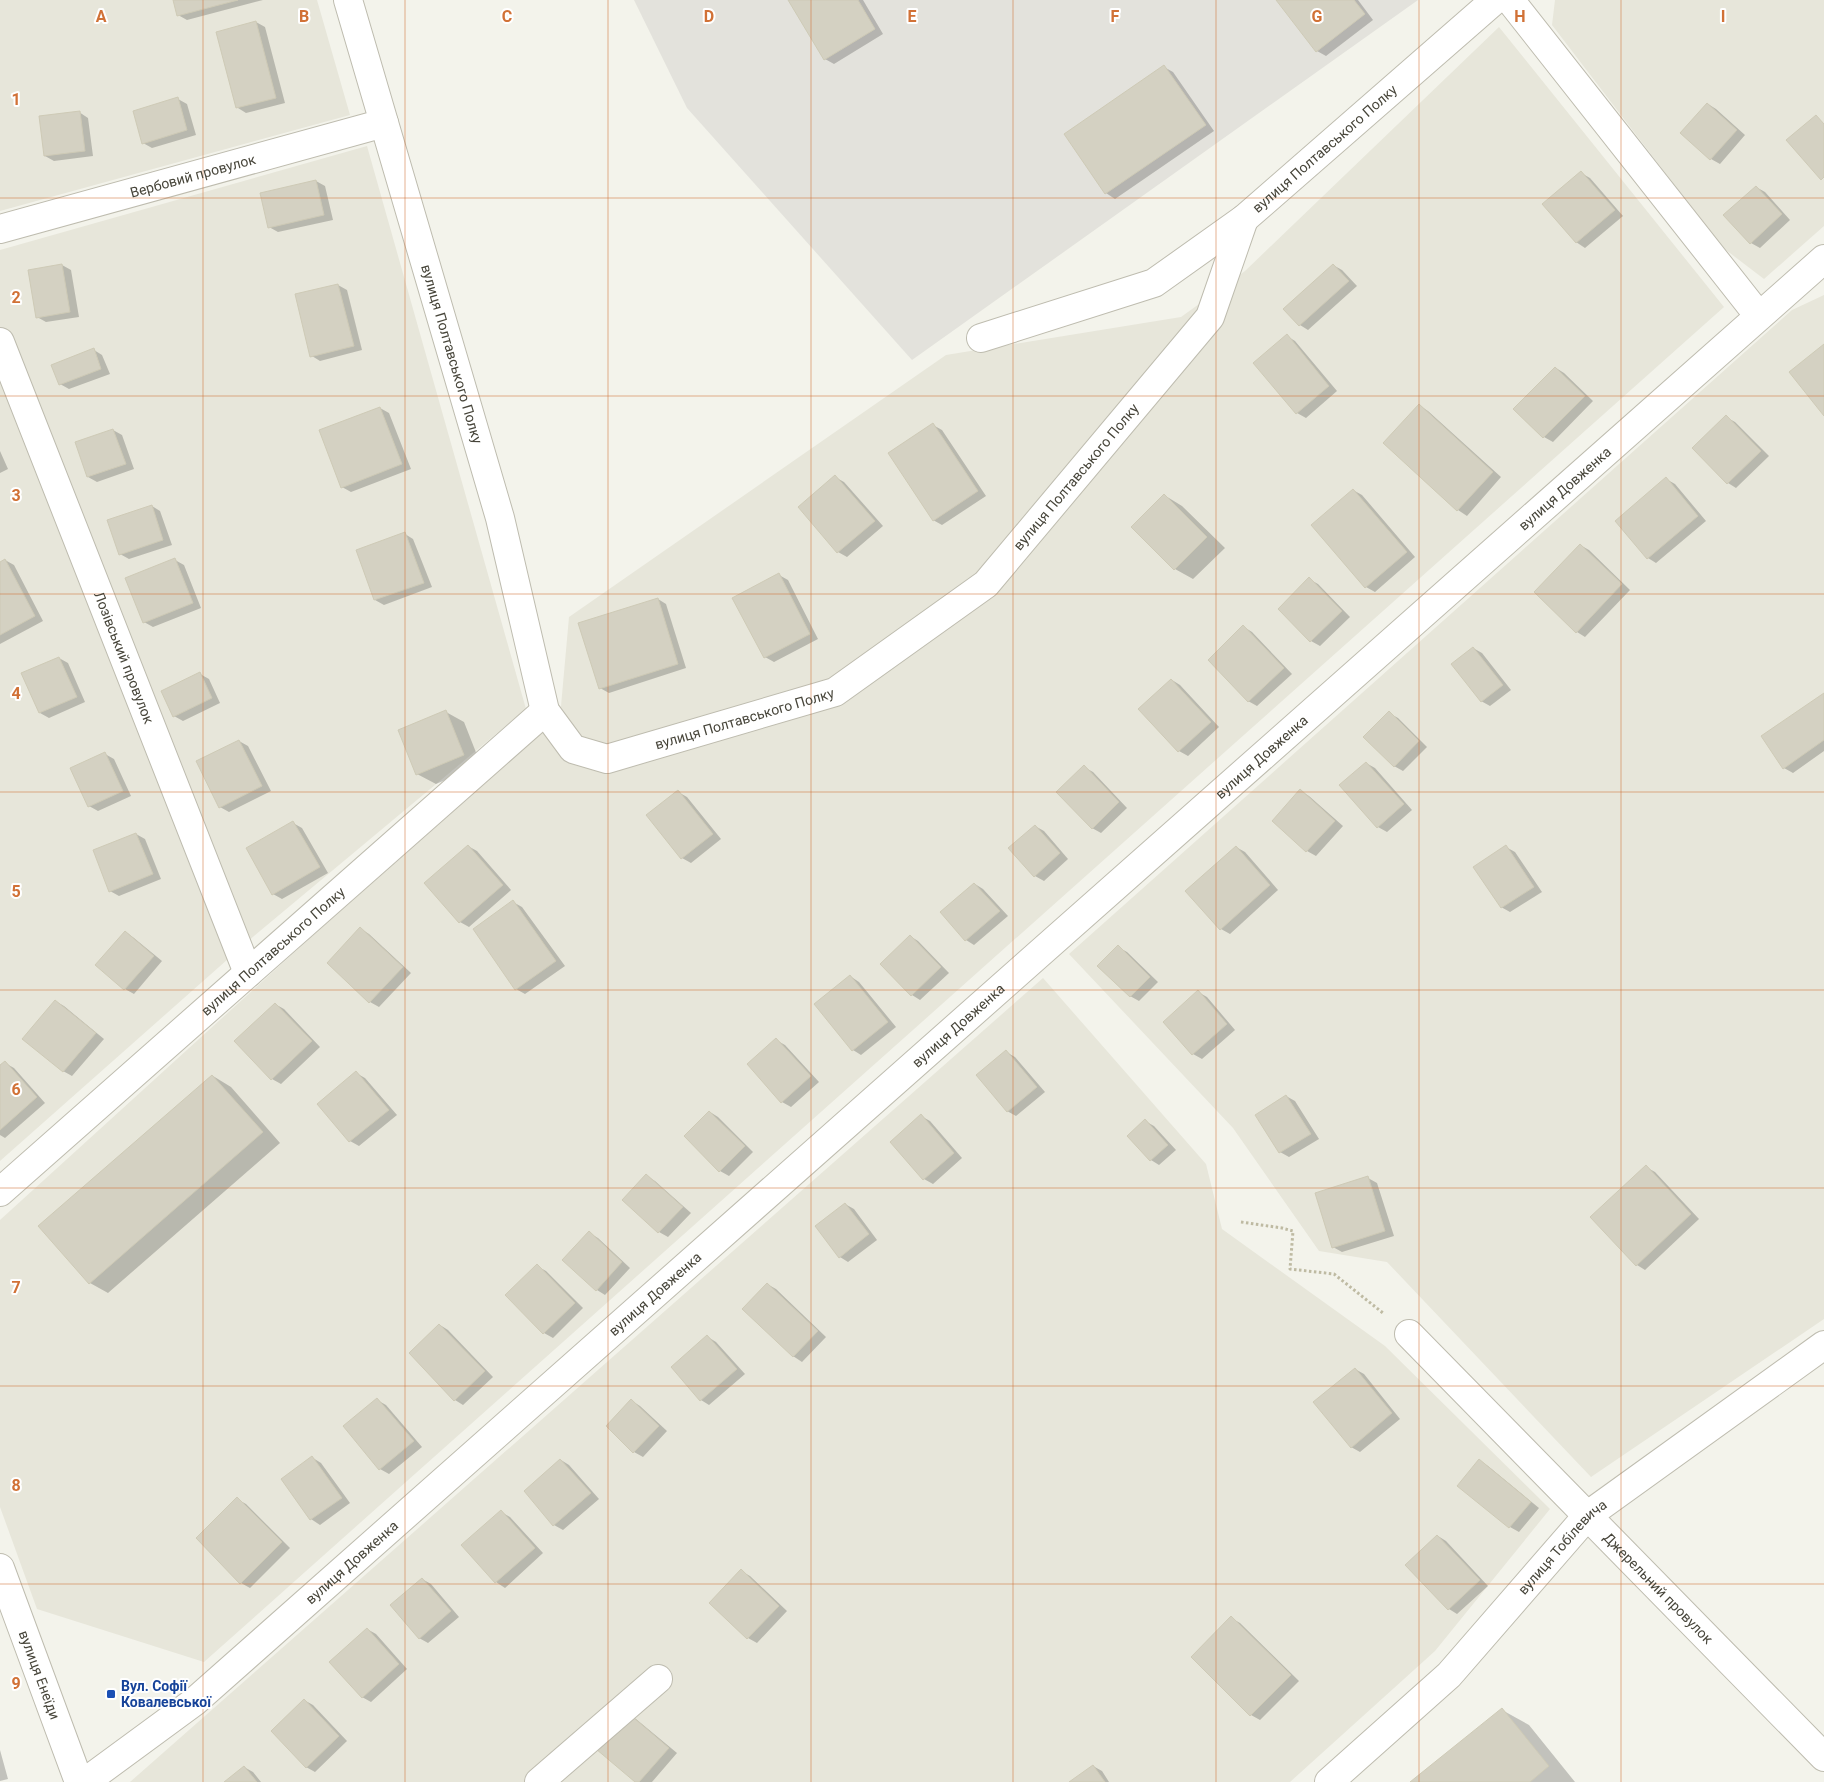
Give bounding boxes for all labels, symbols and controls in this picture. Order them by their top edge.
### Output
text: A [96,7,107,26]
text: B [299,7,309,26]
text: C [502,7,512,26]
text: D [704,7,714,26]
text: E [908,7,917,26]
text: F [1111,7,1120,26]
text: G [1312,7,1323,26]
text: H [1514,7,1526,26]
text: I [1721,7,1725,26]
street label: вулиця Полтавського Полку [1249,81,1400,216]
text: 1 [11,90,21,109]
street label: Вербовий провулок [128,151,258,201]
street label: вулиця Полтавського Полку [418,263,486,446]
text: 2 [11,288,21,307]
street label: вулиця Полтавського Полку [1010,400,1142,553]
street label: вулиця Довженка [1515,443,1614,534]
text: 3 [11,486,21,505]
street label: Лозівський провулок [91,589,157,726]
text: 4 [11,684,21,703]
street label: вулиця Полтавського Полку [653,685,836,752]
street label: вулиця Довженка [1212,712,1311,802]
text: 5 [11,882,21,901]
street label: вулиця Полтавського Полку [198,883,348,1019]
street label: вулиця Довженка [909,980,1008,1070]
text: 6 [11,1080,21,1099]
street label: вулиця Довженка [606,1249,705,1339]
text: 7 [11,1278,21,1297]
text: 8 [11,1476,21,1495]
street label: вулиця Тобілевича [1515,1496,1610,1598]
street label: вулиця Довженка [302,1517,401,1607]
street label: Джерельний провулок [1600,1529,1717,1647]
street label: вулиця Енеїди [16,1628,63,1722]
text: 9 [11,1674,21,1693]
place label: Вул. Софії Ковалевської [121,1678,212,1710]
marker: Вул. Софії Ковалевської [105,1688,117,1700]

